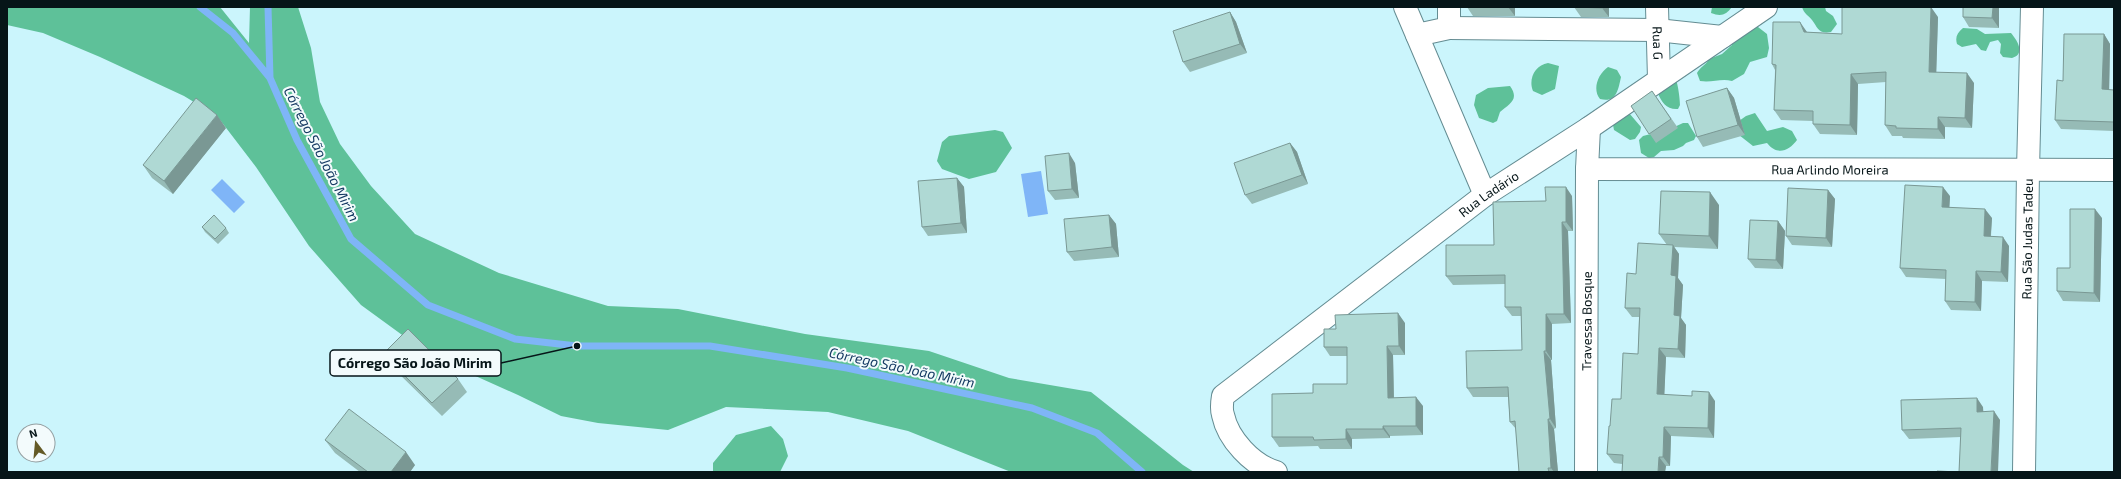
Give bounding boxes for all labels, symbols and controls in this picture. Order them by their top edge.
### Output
street label: Rua G [1650,26,1666,60]
water label: Córrego São João Mirim [281,84,363,224]
street label: Rua Arlindo Moreira [1771,161,1889,178]
street label: Rua Ladário [1455,167,1522,220]
street label: Rua São Judas Tadeu [2018,178,2036,300]
street label: Travessa Bosque [1578,271,1595,371]
water label: Córrego São João Mirim [828,343,976,391]
callout: Córrego São João Mirim [330,350,501,376]
text: Córrego São João Mirim [338,354,492,371]
north arrow [16,423,56,463]
text: N [27,426,39,440]

